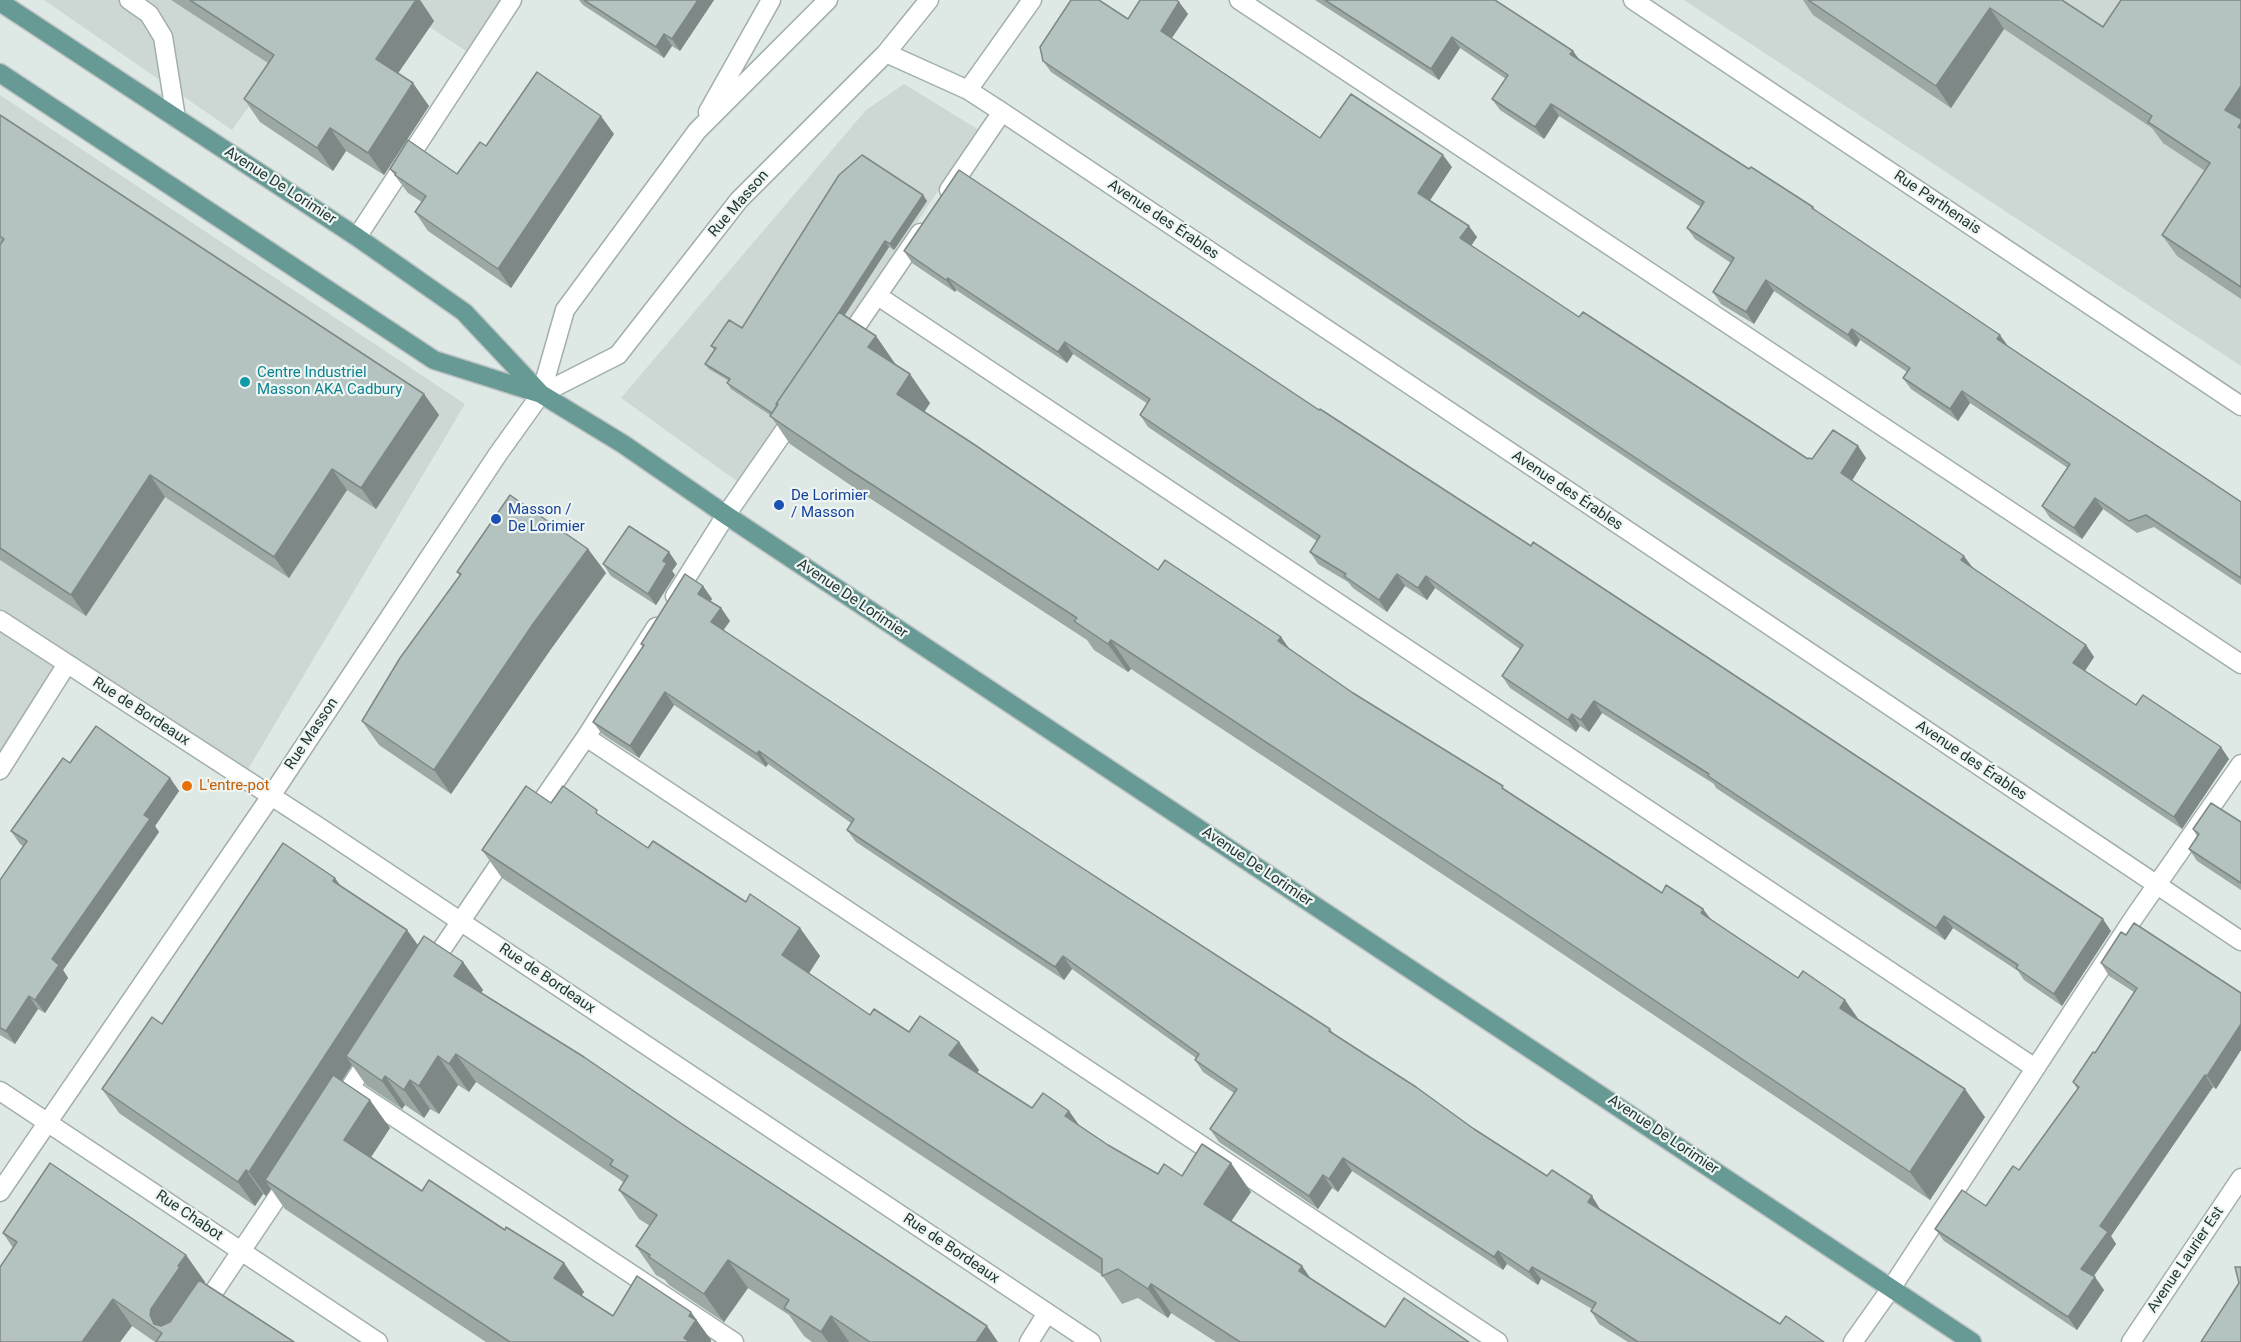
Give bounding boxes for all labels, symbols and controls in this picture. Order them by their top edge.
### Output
street label: Avenue De Lorimier [221,143,339,229]
street label: Rue Masson [705,167,773,241]
street label: Rue Parthenais [1890,167,1984,239]
street label: Avenue des Érables [1104,176,1222,264]
place label: Centre Industriel Masson AKA Cadbury [257,364,402,399]
marker: Centre Industriel Masson AKA Cadbury [238,375,252,389]
street label: Avenue des Érables [1508,447,1626,535]
place label: De Lorimier / Masson [791,487,868,522]
marker: De Lorimier / Masson [772,498,786,512]
place label: Masson / De Lorimier [508,501,585,536]
marker: Masson / De Lorimier [489,512,503,526]
street label: Avenue De Lorimier [793,555,911,643]
street label: Rue de Bordeaux [89,674,193,750]
street label: Rue Masson [281,695,343,773]
street label: Avenue des Érables [1912,717,2030,805]
place label: L'entre-pot [199,777,269,795]
marker: L'entre-pot [180,779,194,793]
street label: Avenue De Lorimier [1198,823,1316,911]
street label: Rue de Bordeaux [495,940,599,1018]
street label: Avenue De Lorimier [1604,1091,1722,1179]
street label: Rue Chabot [152,1187,226,1245]
street label: Avenue Laurier Est [2144,1204,2228,1316]
street label: Rue de Bordeaux [899,1210,1003,1288]

